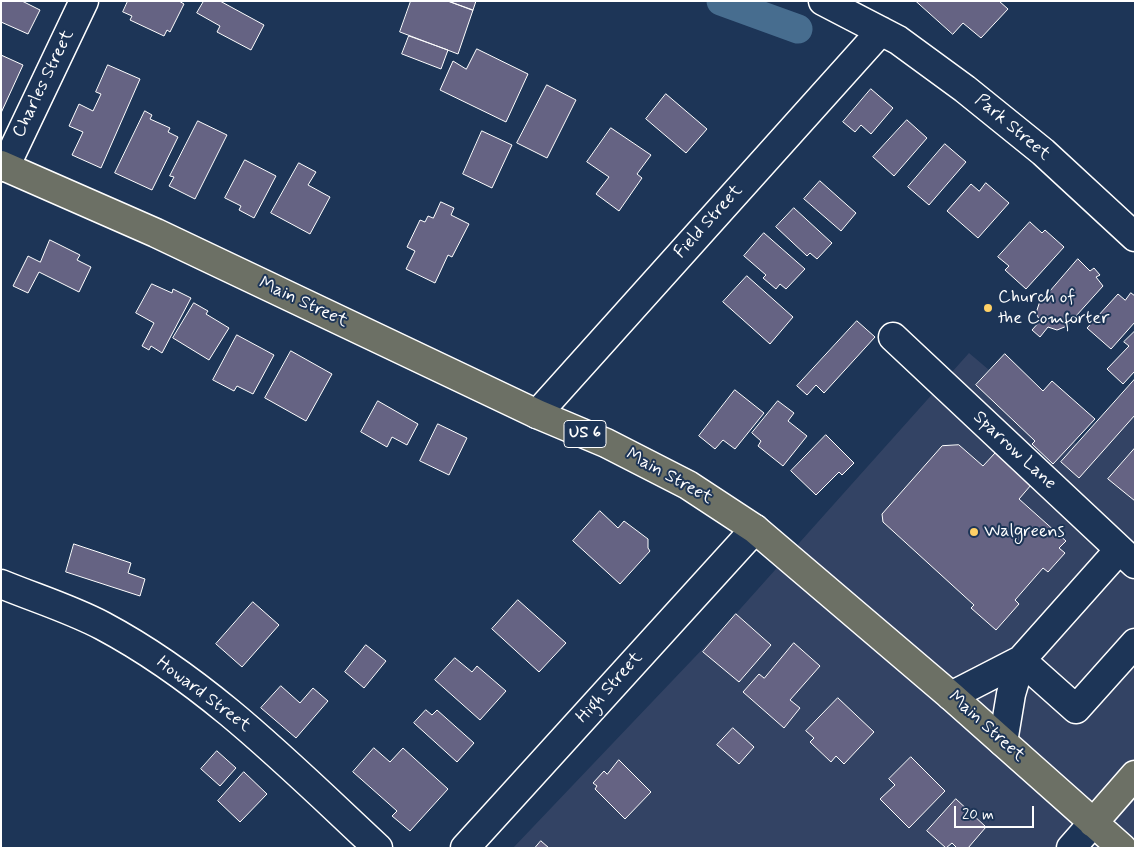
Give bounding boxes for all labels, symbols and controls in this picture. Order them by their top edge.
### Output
street label: Charles Street [9,27,79,141]
street label: Park Street [970,90,1054,166]
street label: Field Street [670,181,748,263]
street label: Main Street [255,273,351,333]
place label: Church of the Comforter [998,287,1109,330]
marker: Church of the Comforter [982,302,994,314]
street label: Sparrow Lane [968,407,1060,495]
road number: US 6 [564,420,606,448]
street label: Main Street [622,444,716,510]
place label: Walgreens [984,521,1065,543]
marker: Walgreens [968,526,980,538]
street label: High Street [572,648,648,728]
street label: Howard Street [152,652,254,738]
street label: Main Street [943,687,1029,767]
scale bar [956,796,1036,828]
text: 20 m [962,805,994,825]

